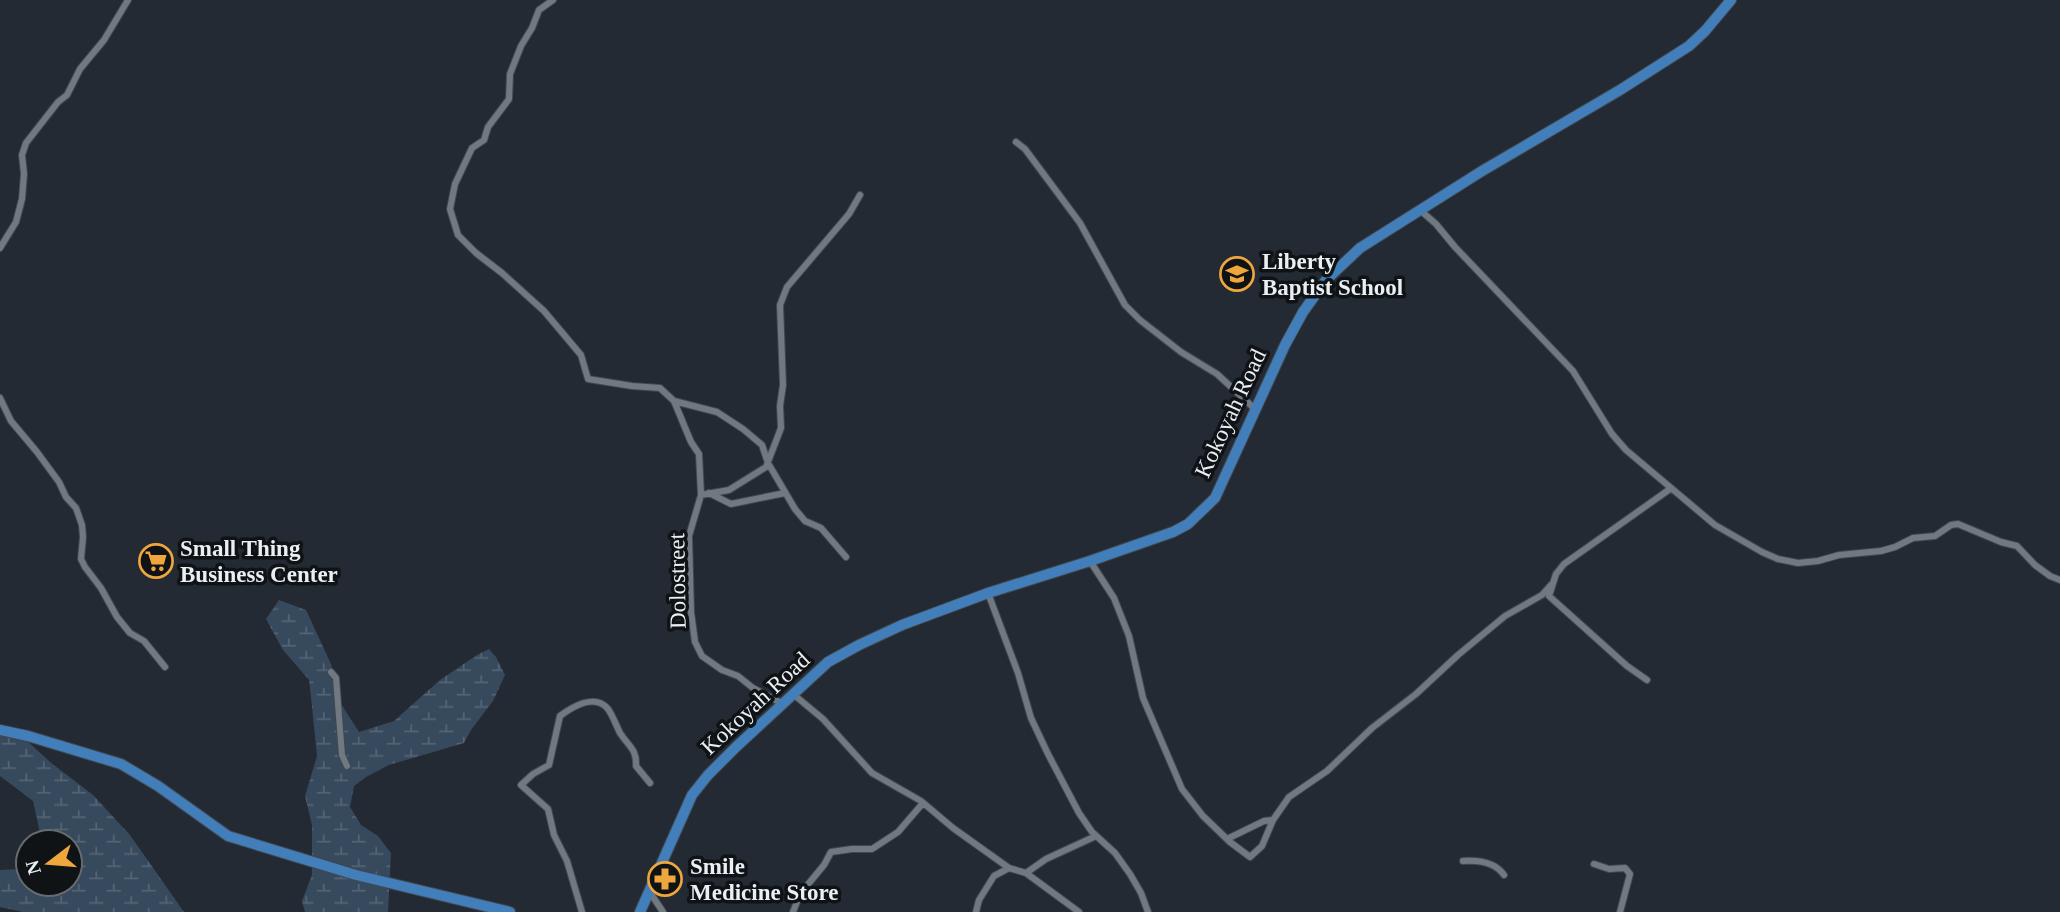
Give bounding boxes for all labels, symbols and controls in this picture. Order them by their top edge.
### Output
place label: Liberty Baptist School [1262,249,1403,300]
school or university icon: Liberty Baptist School [1218,255,1256,293]
street label: Kokoyah Road [1190,345,1271,481]
street label: Dolostreet [664,532,691,629]
place label: Small Thing Business Center [180,536,338,587]
supermarket icon: Small Thing Business Center [137,542,175,580]
street label: Kokoyah Road [696,647,815,760]
north arrow [14,828,84,898]
place label: Smile Medicine Store [690,854,838,905]
text: N [21,858,45,877]
pharmacy icon: Smile Medicine Store [646,860,684,898]

